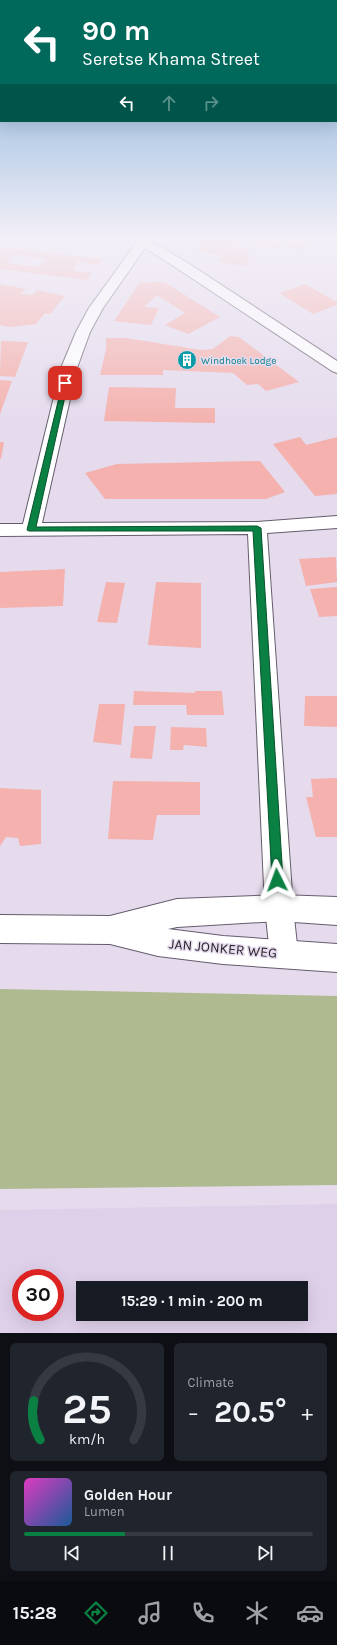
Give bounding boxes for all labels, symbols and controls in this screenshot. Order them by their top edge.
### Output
text: 90 m [82,14,150,47]
icon: left [16,16,68,68]
text: Seretse Khama Street [82,48,260,70]
icon: left [116,92,138,114]
icon: ahead [158,92,180,114]
icon: right [200,92,222,114]
building icon: Windhoek Lodge [176,349,198,371]
place label: Windhoek Lodge [201,355,276,367]
pin [48,366,82,400]
icon: arrive [54,372,76,394]
position arrow [256,859,298,901]
street label: JAN JONKER WEG [168,935,278,962]
speed limit sign: 30 [12,1269,64,1321]
text: 15:29 · 1 min · 200 m [121,1292,263,1310]
text: Climate [188,1375,234,1390]
text: 25 [62,1385,111,1433]
text: 20.5° [214,1394,287,1430]
text: − [188,1400,199,1426]
text: + [301,1400,313,1426]
text: km/h [69,1431,105,1448]
text: Golden Hour [84,1486,172,1504]
text: Lumen [84,1504,125,1519]
icon: previous [61,1542,83,1564]
icon: pause [157,1542,179,1564]
icon: next [254,1542,276,1564]
icon: directions [82,1599,110,1627]
icon: music [136,1599,164,1627]
icon: phone [189,1599,217,1627]
icon: climate [243,1599,271,1627]
icon: car [296,1599,324,1627]
text: 15:28 [13,1602,57,1624]

